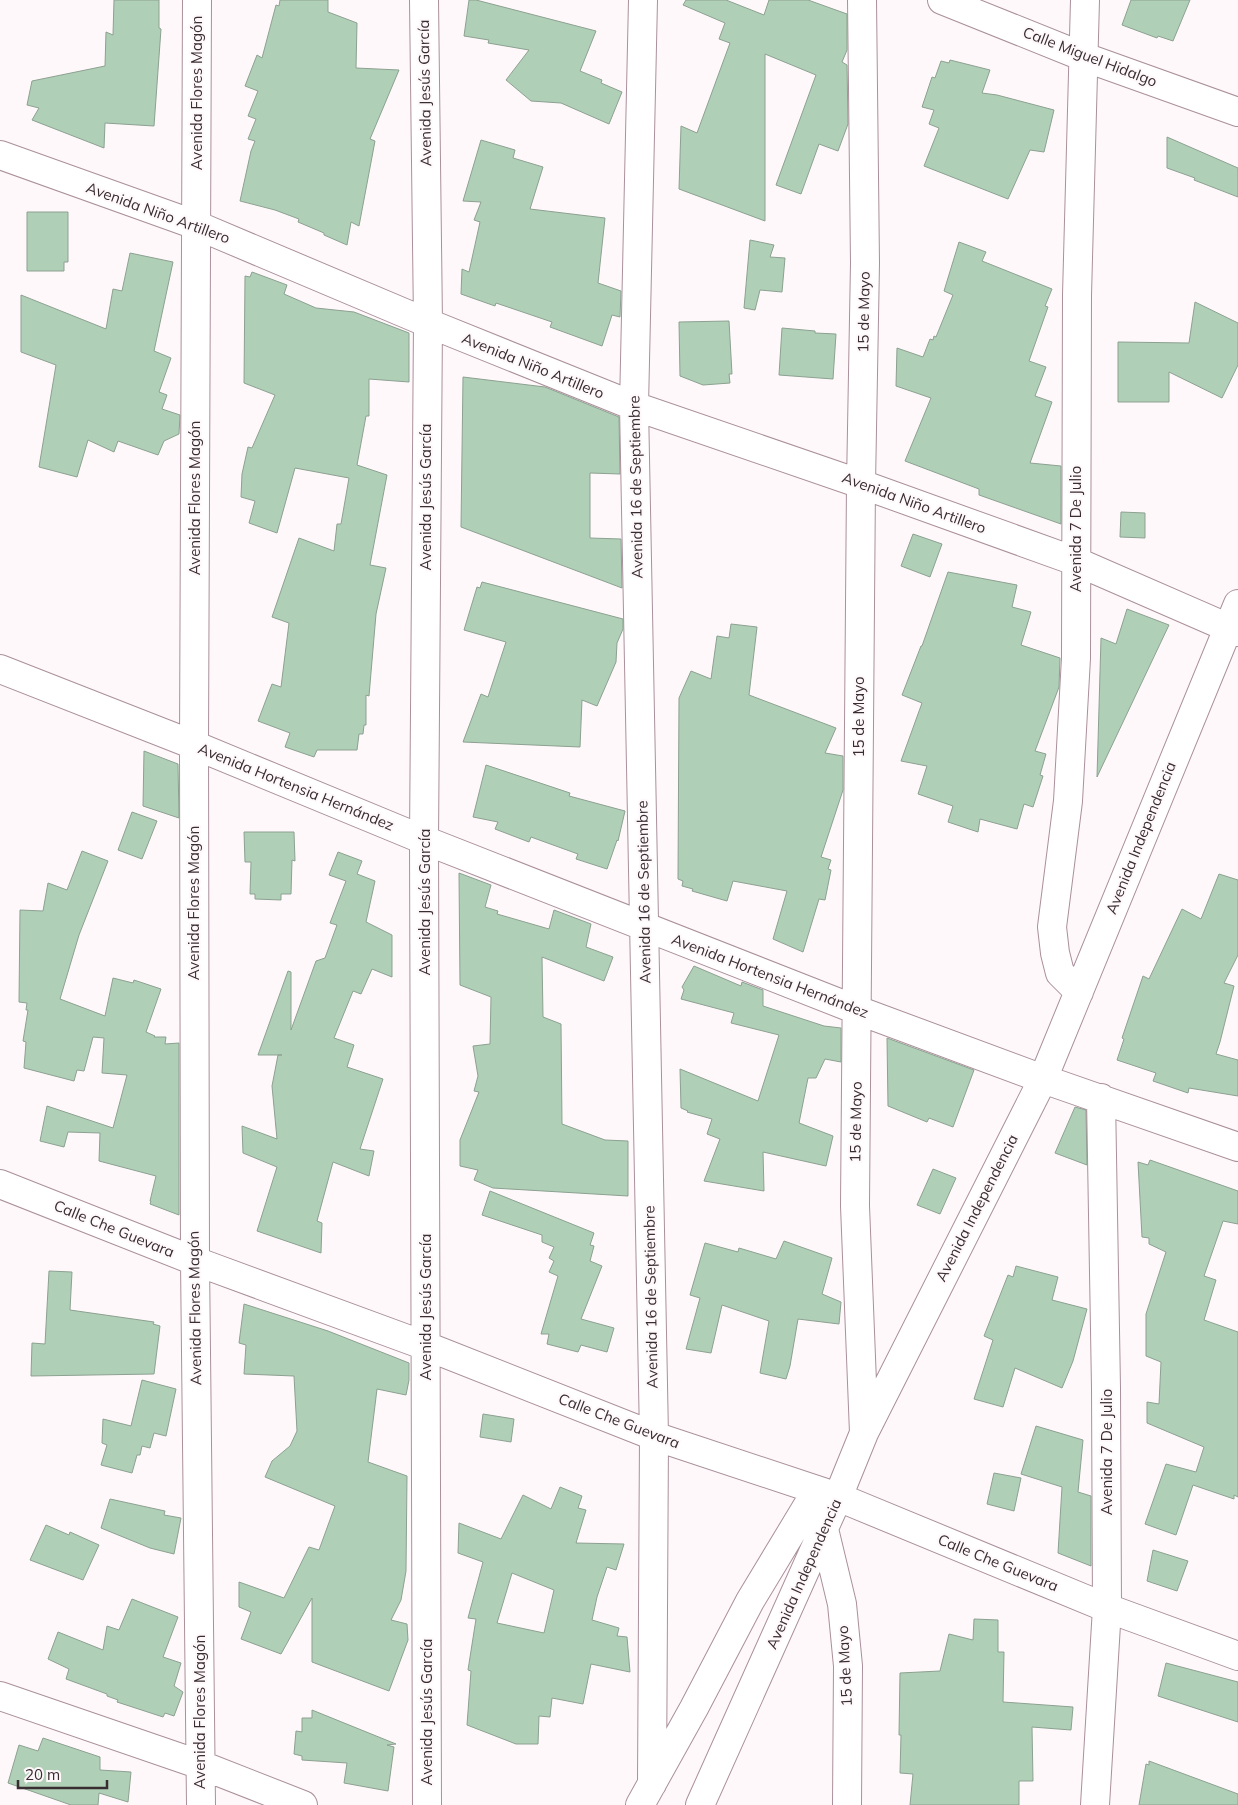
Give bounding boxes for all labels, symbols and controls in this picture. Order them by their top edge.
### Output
street label: Avenida Flores Magón [187,16,206,170]
street label: Avenida Jesús García [414,19,435,167]
street label: Calle Miguel Hidalgo [1020,22,1160,91]
street label: Avenida Niño Artillero [84,178,233,247]
street label: 15 de Mayo [853,271,874,353]
street label: Avenida Niño Artillero [459,328,607,403]
street label: Avenida 16 de Septiembre [624,395,647,579]
street label: Avenida Flores Magón [185,421,204,575]
street label: Avenida Jesús García [416,424,435,570]
street label: Avenida 7 De Julio [1066,466,1085,592]
street label: Avenida Niño Artillero [840,468,989,537]
street label: 15 de Mayo [849,676,868,758]
street label: Avenida Hortensia Hernández [196,738,397,835]
street label: Avenida Independencia [1101,759,1180,917]
street label: Avenida 16 de Septiembre [632,800,655,984]
street label: Avenida Flores Magón [184,826,203,980]
street label: Avenida Jesús García [415,829,434,975]
street label: Avenida Hortensia Hernández [669,929,872,1022]
street label: 15 de Mayo [845,1081,866,1163]
street label: Avenida Independencia [931,1131,1022,1285]
street label: Calle Che Guevara [51,1196,177,1261]
street label: Avenida 16 de Septiembre [639,1205,662,1389]
street label: Avenida Flores Magón [184,1231,205,1385]
street label: Avenida Jesús García [416,1234,435,1380]
street label: Calle Che Guevara [556,1389,682,1452]
street label: Avenida 7 De Julio [1097,1389,1116,1515]
street label: Avenida Independencia [762,1496,845,1652]
street label: Calle Che Guevara [935,1530,1061,1595]
street label: 15 de Mayo [833,1625,856,1707]
street label: Avenida Flores Magón [190,1635,209,1789]
street label: Avenida Jesús García [417,1639,436,1785]
scale bar [18,1758,106,1790]
text: 20 m [25,1765,60,1784]

